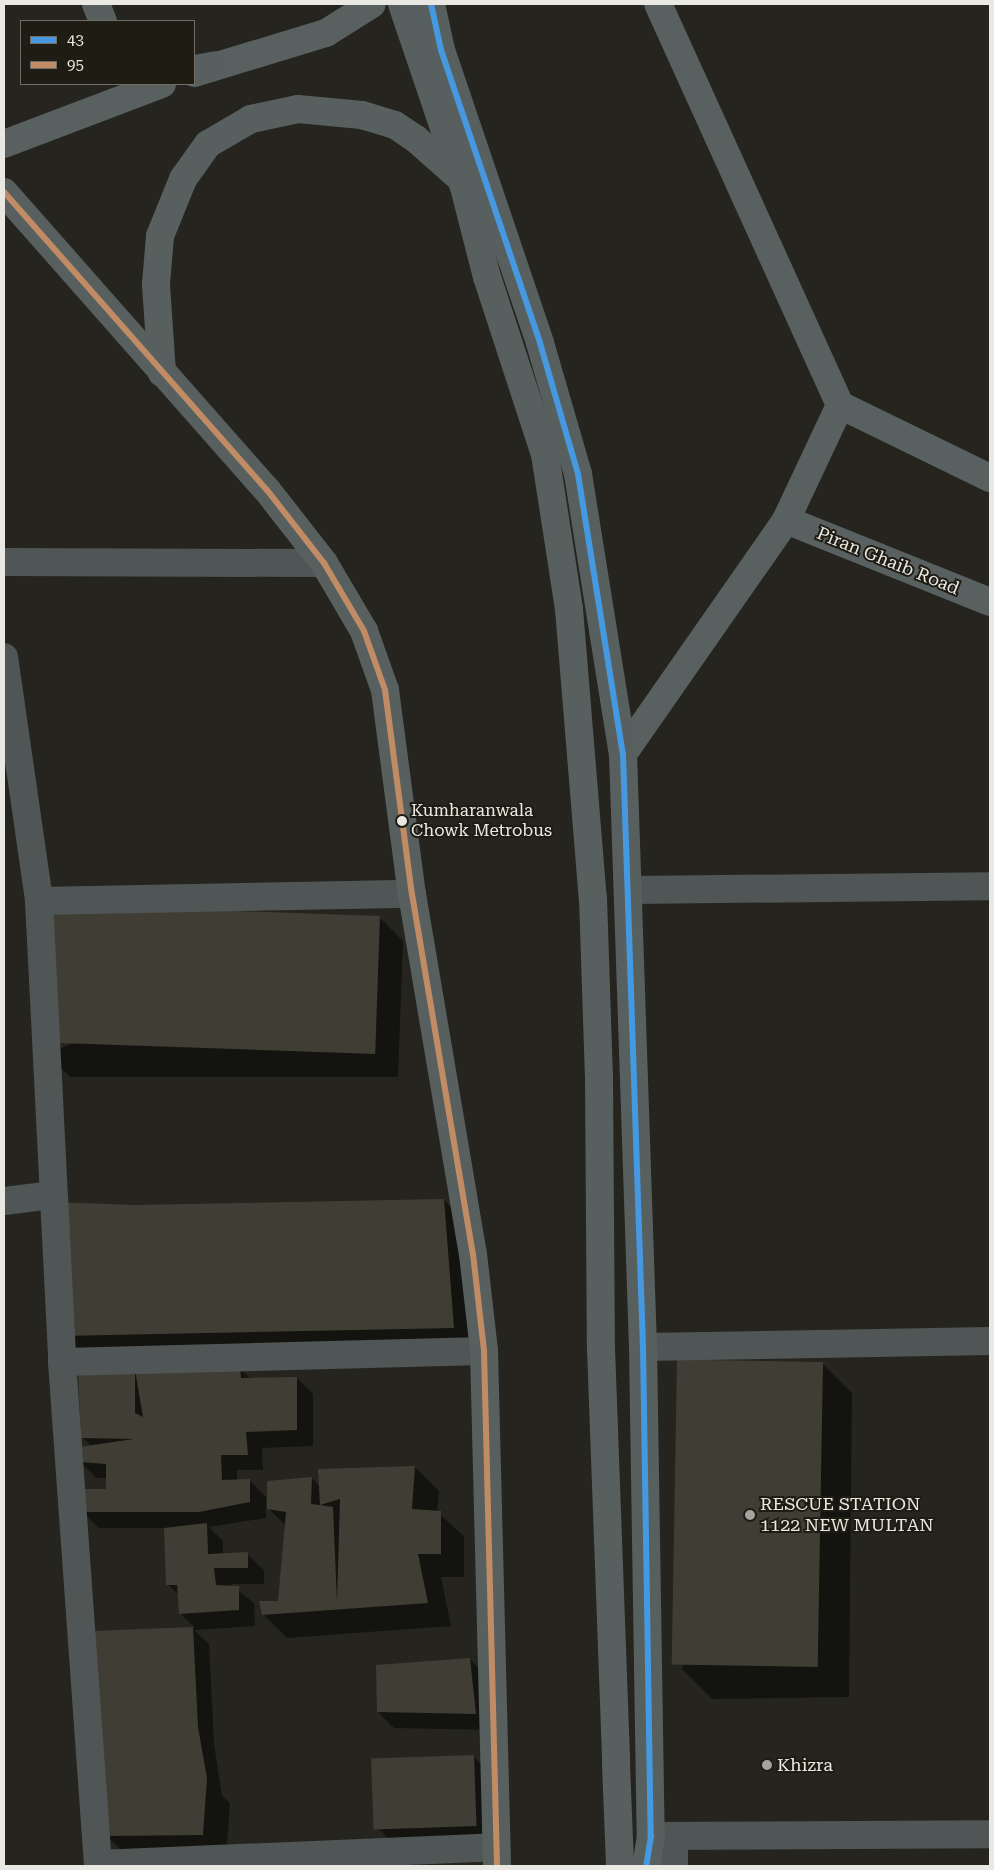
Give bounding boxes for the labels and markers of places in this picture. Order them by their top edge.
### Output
place label: Kumharanwala Chowk Metrobus [411,801,552,841]
marker: Kumharanwala Chowk Metrobus [397,816,407,826]
place label: RESCUE STATION 1122 NEW MULTAN [760,1494,934,1536]
marker: RESCUE STATION 1122 NEW MULTAN [744,1509,756,1521]
place label: Khizra [777,1754,833,1776]
marker: Khizra [761,1759,773,1771]

